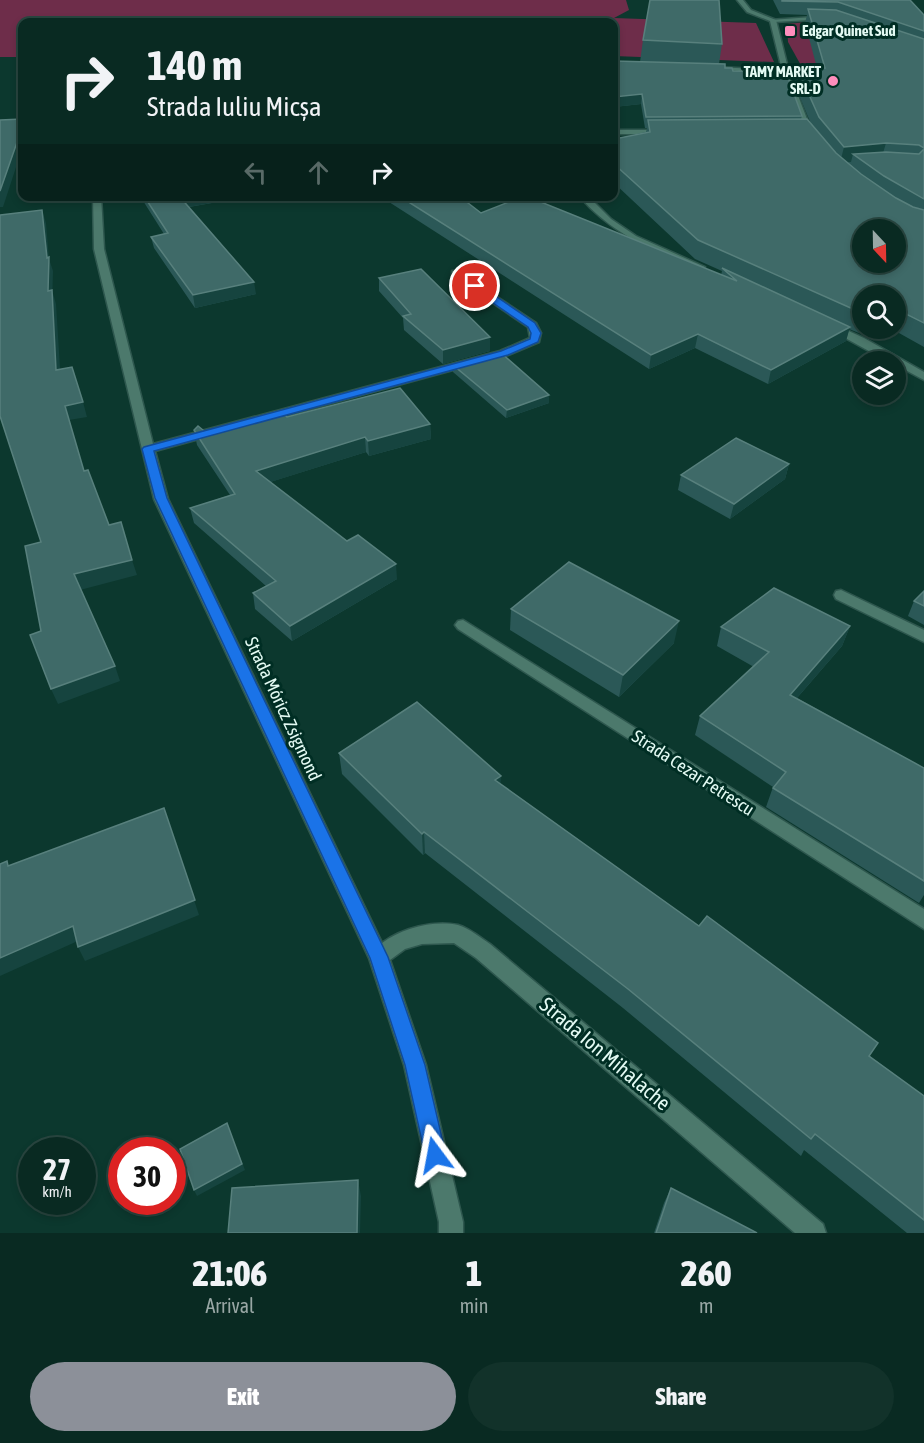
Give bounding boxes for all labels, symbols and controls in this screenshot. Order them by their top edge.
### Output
place label: Edgar Quinet Sud [802,22,896,39]
marker: Edgar Quinet Sud [783,24,797,38]
text: 140 m [147,41,242,89]
icon: right [48,42,126,120]
place label: TAMY MARKET SRL-D [744,63,821,97]
marker: TAMY MARKET SRL-D [826,74,840,88]
text: Strada Iuliu Micșa [147,91,322,122]
icon: left [239,156,272,189]
icon: ahead [302,156,335,189]
icon: right [365,156,398,189]
north arrow [852,219,906,273]
map controls [852,219,906,405]
pin [449,260,500,311]
icon: arrive [458,269,491,302]
button: search [852,285,906,339]
button: layers [852,351,906,405]
street label: Strada Móricz Zsigmond [241,634,326,784]
street label: Strada Cezar Petrescu [628,725,758,820]
street label: Strada Ion Mihalache [536,992,676,1115]
position arrow [403,1123,467,1187]
speed limit sign: 30 [108,1137,186,1215]
text: 27 [43,1152,71,1186]
text: km/h [42,1183,72,1200]
text: 21:06 [192,1252,267,1294]
text: 1 [466,1252,482,1294]
text: 260 [681,1252,732,1294]
text: Arrival [205,1294,254,1317]
text: min [460,1294,488,1317]
text: m [699,1294,713,1317]
button: Exit [30,1362,456,1431]
button: Share [468,1362,894,1431]

